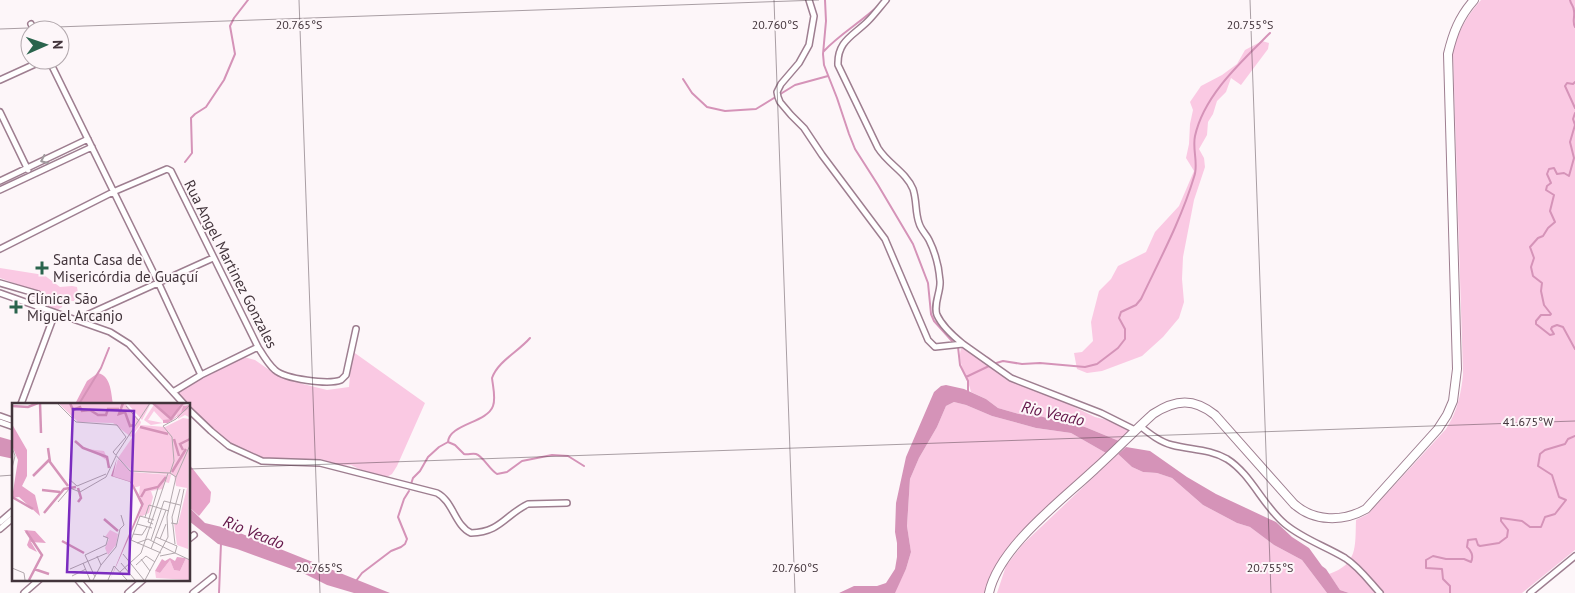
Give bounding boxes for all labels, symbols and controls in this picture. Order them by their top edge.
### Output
text: 20.765°S [276,17,322,32]
text: 20.760°S [752,17,798,32]
text: 20.755°S [1227,17,1273,32]
north arrow [20,20,70,70]
text: N [49,40,67,49]
one-way arrow [40,153,49,164]
street label: Rua Angel Martinez Gonzales [180,177,282,351]
place label: Santa Casa de Misericórdia de Guaçuí [53,250,198,286]
marker: Santa Casa de Misericórdia de Guaçuí [35,261,49,275]
place label: Clínica São Miguel Arcanjo [27,289,123,325]
marker: Clínica São Miguel Arcanjo [9,300,23,314]
water label: Rio Veado [1019,396,1087,430]
inset map [12,403,190,580]
text: 41.675°W [1503,414,1553,429]
water label: Rio Veado [221,511,288,553]
text: 20.765°S [296,560,342,575]
text: 20.760°S [772,560,818,575]
text: 20.755°S [1247,560,1293,575]

